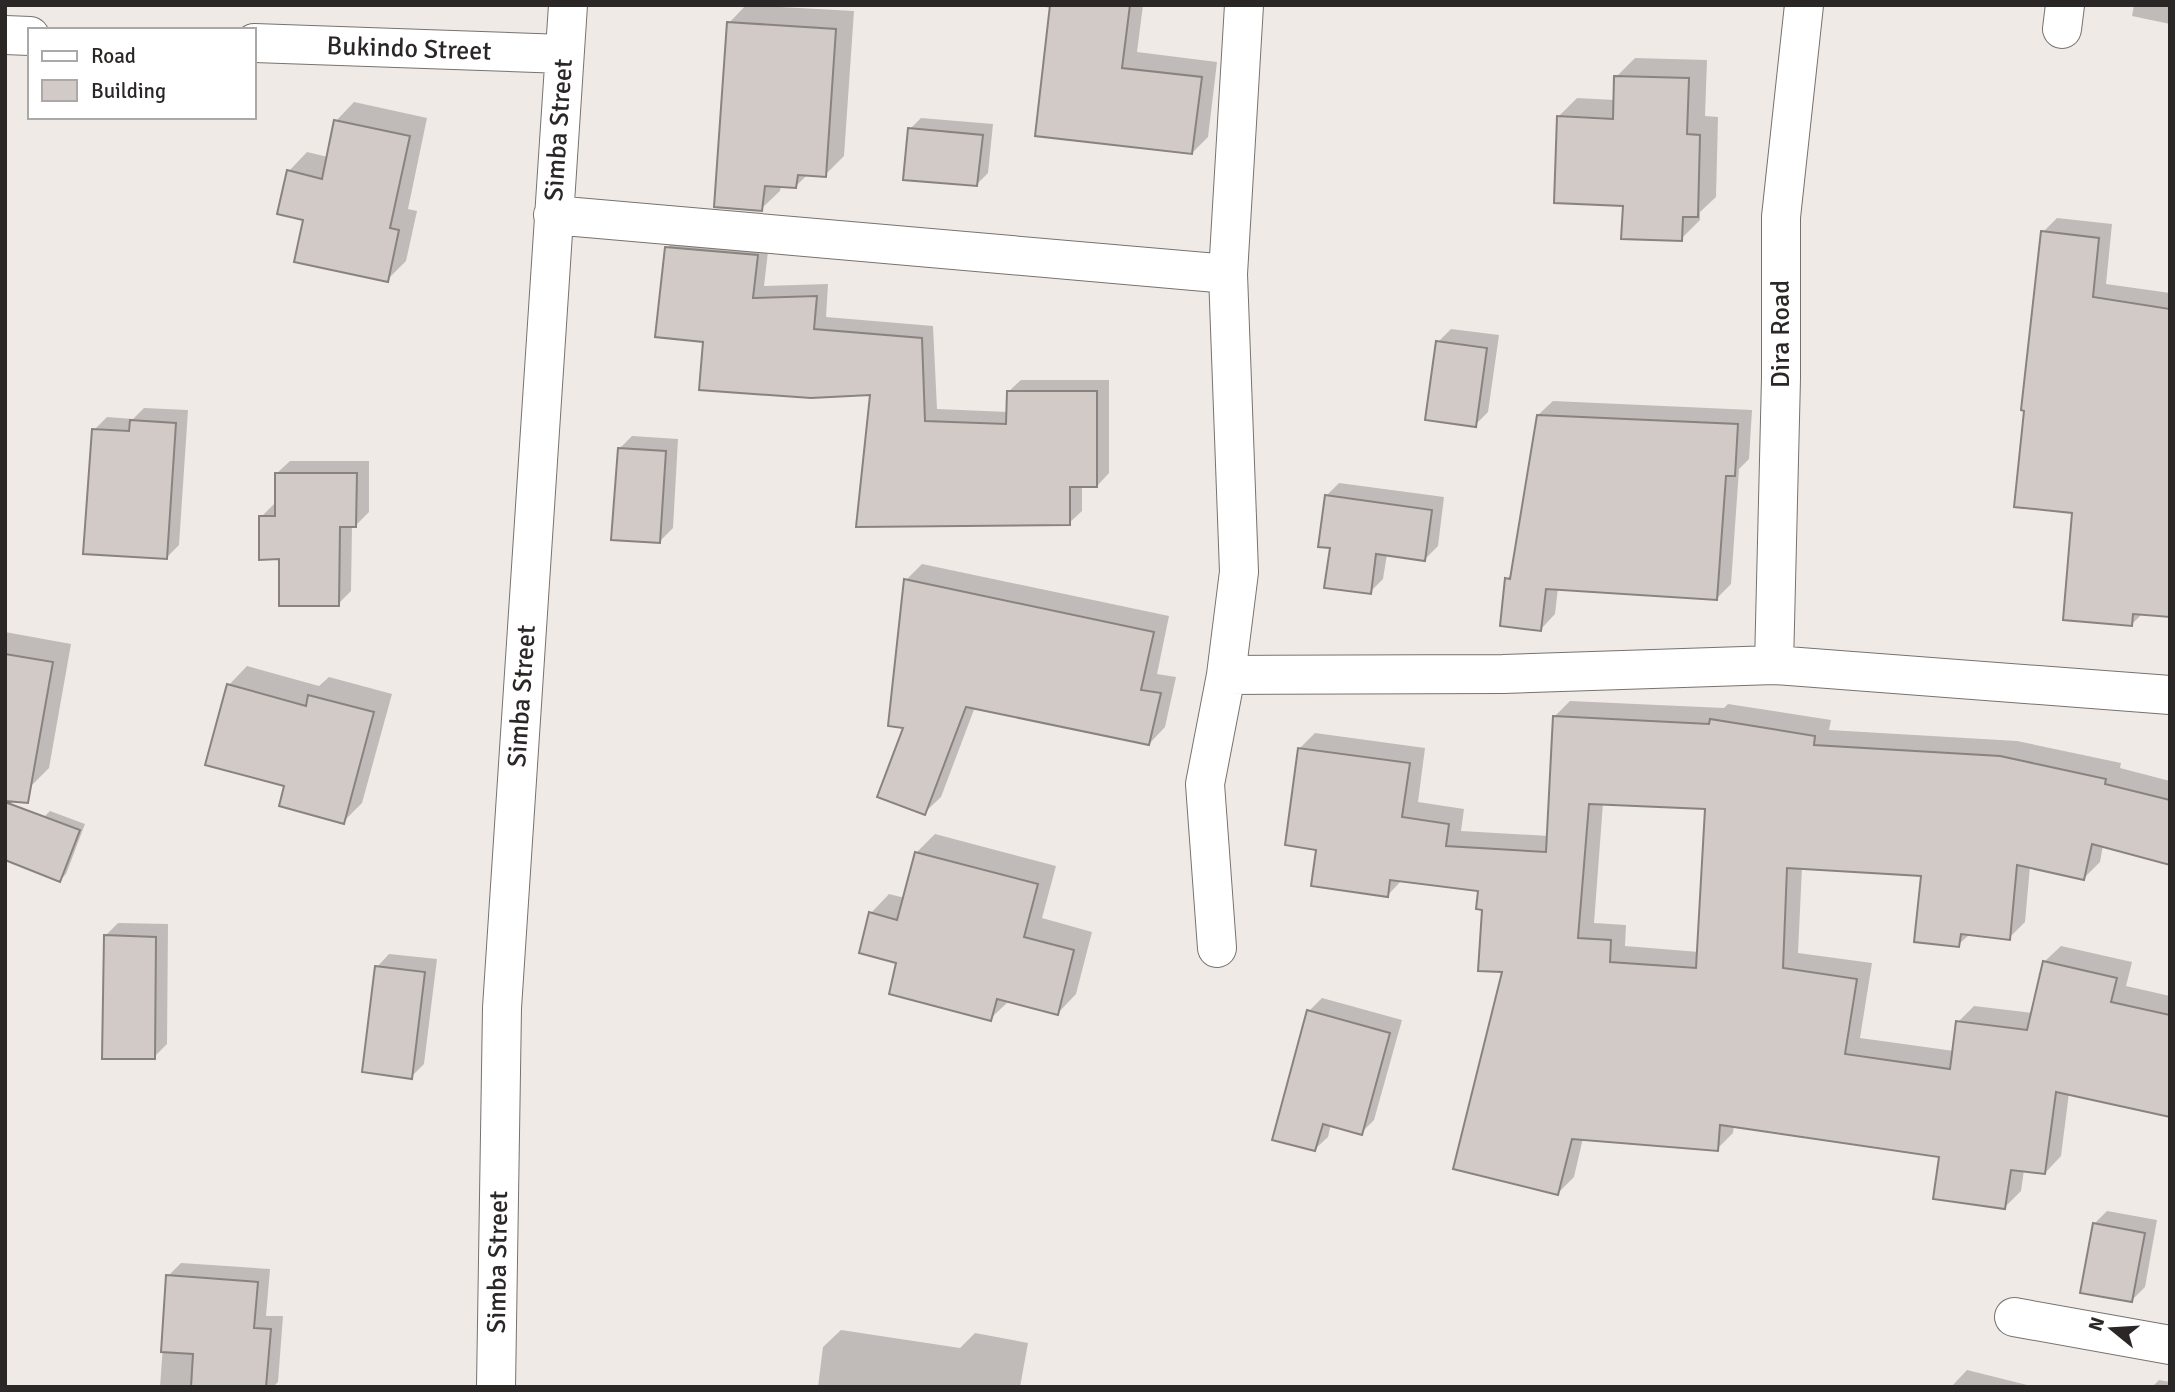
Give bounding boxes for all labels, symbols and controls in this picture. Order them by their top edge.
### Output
legend [28,28,256,119]
street label: Bukindo Street [326,30,492,68]
text: Road [91,43,136,69]
street label: Simba Street [538,58,580,202]
text: Building [91,78,166,104]
street label: Dira Road [1765,280,1797,388]
street label: Simba Street [501,624,543,768]
street label: Simba Street [481,1190,515,1334]
north arrow [2077,1294,2147,1364]
text: N [2083,1314,2110,1334]

